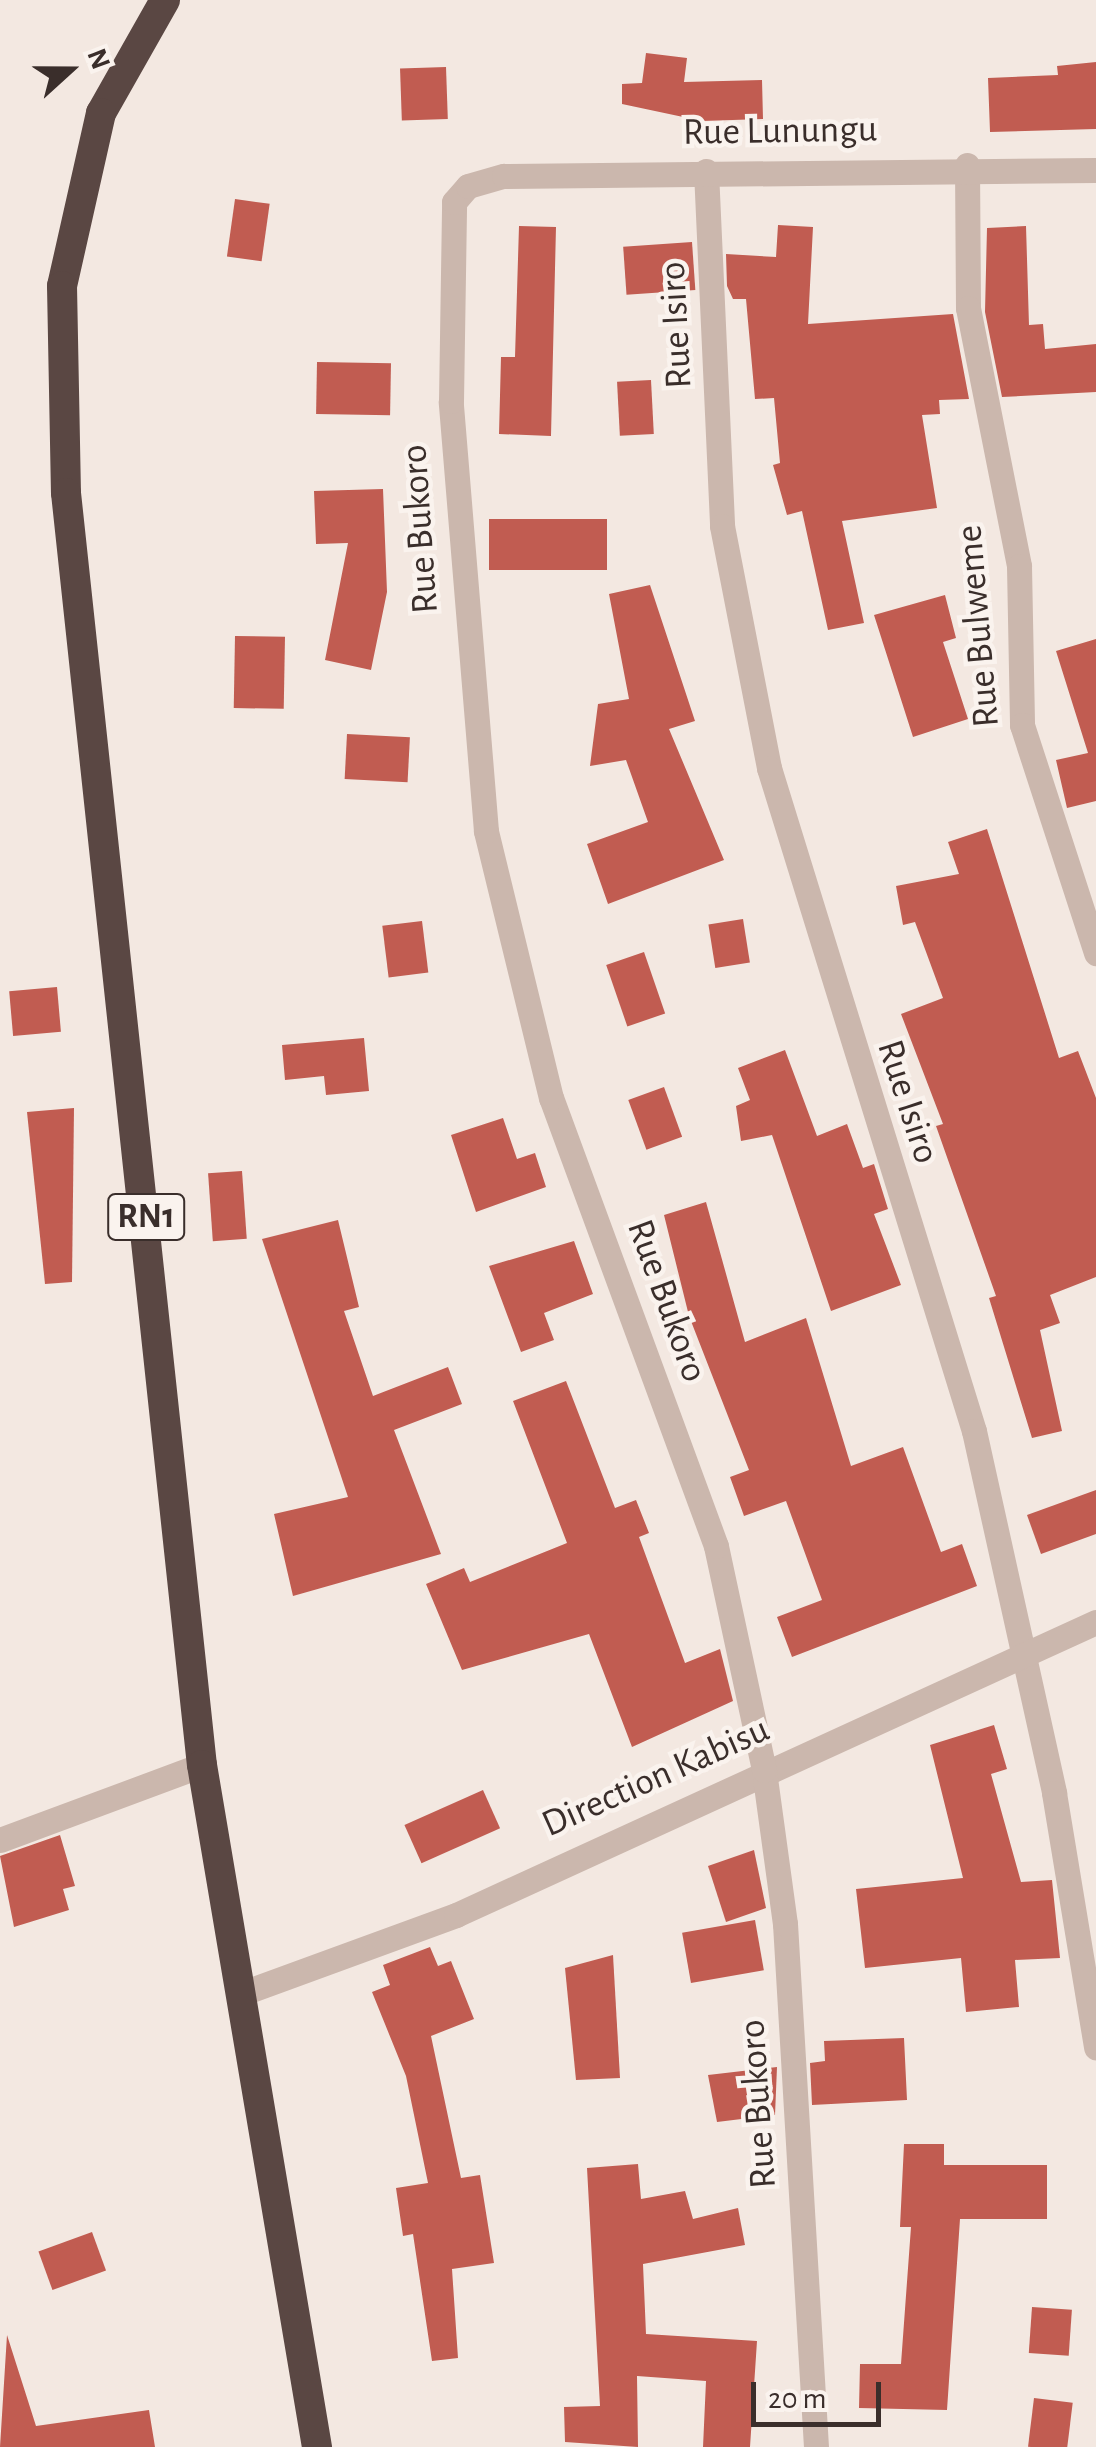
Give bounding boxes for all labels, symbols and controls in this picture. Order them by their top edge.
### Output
north arrow [20,20,120,120]
text: N [81,45,115,73]
street label: Rue Lunungu [682,108,878,156]
street label: Rue Isiro [651,260,703,390]
street label: Rue Bukoro [392,443,450,615]
street label: Rue Bulweme [947,523,1011,729]
street label: Rue Isiro [866,1035,948,1169]
road number: RN1 [106,1187,186,1247]
street label: Rue Bukoro [616,1214,716,1388]
street label: Direction Kabisu [535,1708,777,1848]
street label: Rue Bukoro [730,2018,788,2190]
scale bar [756,2362,886,2424]
text: 20 m [768,2384,826,2414]

